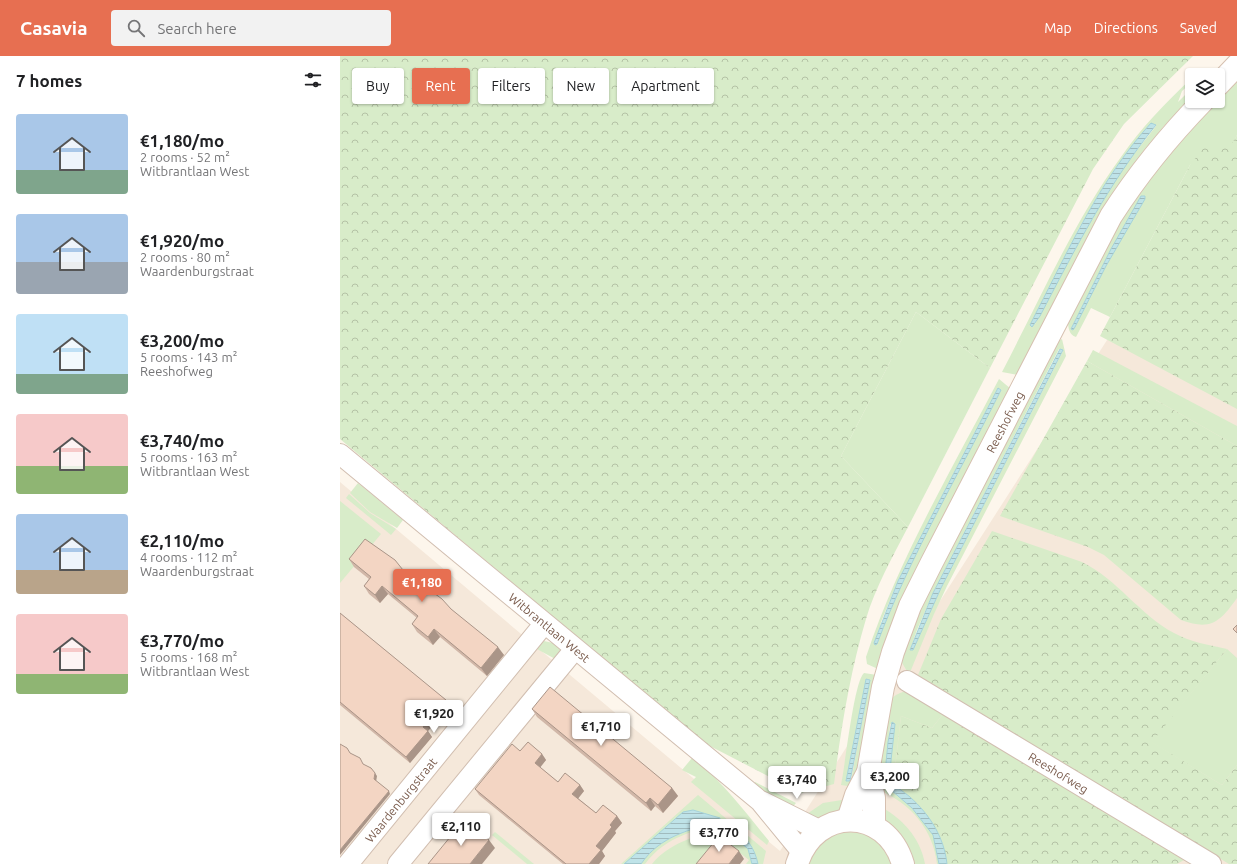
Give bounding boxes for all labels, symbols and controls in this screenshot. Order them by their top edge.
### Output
search box [111,10,391,46]
text: Casavia [20,17,87,39]
icon: search [125,17,147,39]
text: Search here [157,20,237,37]
text: Map [1044,20,1072,36]
text: Directions [1094,20,1158,36]
text: Saved [1180,20,1217,36]
chip: Buy [352,68,404,104]
chip: Rent [412,68,470,104]
chip: Filters [478,68,545,104]
chip: New [553,68,609,104]
chip: Apartment [617,68,714,104]
map controls [1185,68,1225,108]
button: layers [1185,68,1225,108]
icon: filters [302,69,324,91]
text: 7 homes [16,71,82,90]
icon: home [48,130,96,178]
text: €1,180/mo [140,131,224,150]
text: 2 rooms · 52 m² [140,150,230,164]
text: Witbrantlaan West [140,164,249,178]
icon: home [48,230,96,278]
text: €1,920/mo [140,231,224,250]
text: 2 rooms · 80 m² [140,250,230,264]
text: Waardenburgstraat [140,264,254,278]
icon: home [48,330,96,378]
text: €3,200/mo [140,331,224,350]
text: 5 rooms · 143 m² [140,350,237,364]
text: Reeshofweg [140,364,213,378]
street label: Reeshofweg [983,389,1026,455]
icon: home [48,430,96,478]
text: €3,740/mo [140,431,224,450]
text: 5 rooms · 163 m² [140,450,237,464]
text: Witbrantlaan West [140,464,249,478]
icon: home [48,530,96,578]
text: €2,110/mo [140,531,224,550]
text: 4 rooms · 112 m² [140,550,237,564]
text: Waardenburgstraat [140,564,254,578]
pin: €1,180 [389,569,455,603]
text: €1,180 [402,575,442,589]
street label: Witbrantlaan West [507,590,593,665]
icon: home [48,630,96,678]
text: €3,770/mo [140,631,224,650]
text: 5 rooms · 168 m² [140,650,237,664]
text: Witbrantlaan West [140,664,249,678]
pin: €1,920 [401,700,467,734]
text: €1,920 [414,706,454,720]
pin: €1,710 [568,713,634,747]
text: €1,710 [581,719,621,733]
street label: Reeshofweg [1026,749,1091,795]
street label: Waardenburgstraat [362,755,439,845]
pin: €3,200 [857,763,923,797]
pin: €3,740 [764,766,830,800]
text: €3,200 [870,769,910,783]
text: €3,740 [777,772,817,786]
pin: €2,110 [428,813,494,847]
text: €2,110 [441,819,481,833]
pin: €3,770 [686,819,752,853]
text: €3,770 [699,825,739,839]

